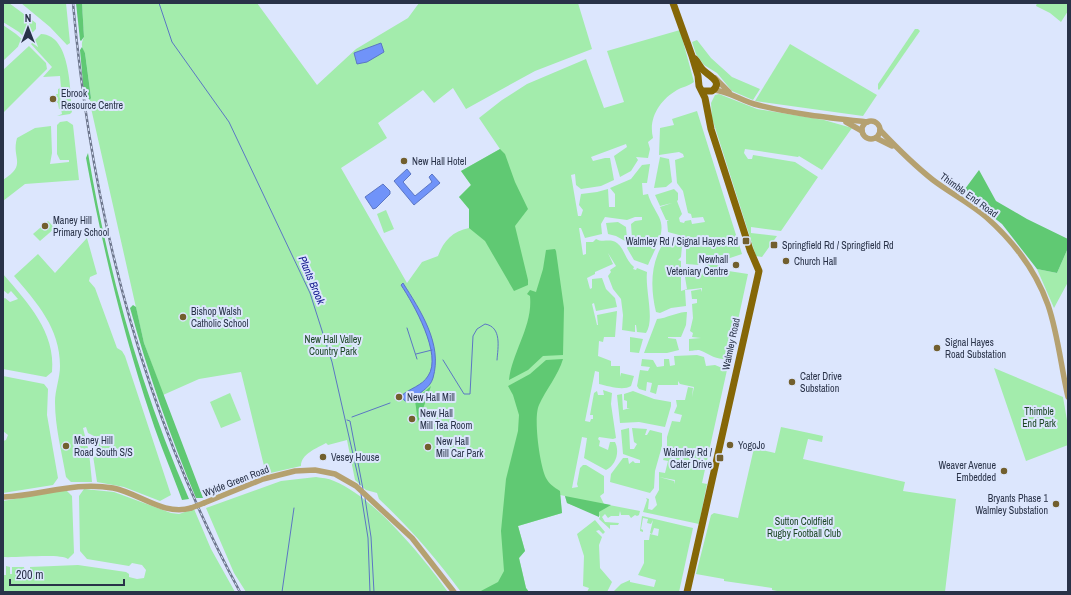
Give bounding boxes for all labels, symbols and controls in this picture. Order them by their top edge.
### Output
north arrow [8,8,48,48]
text: N [25,11,31,25]
place label: Ebrook Resource Centre [61,87,123,112]
marker: Ebrook Resource Centre [48,94,58,104]
place label: New Hall Hotel [412,155,466,168]
marker: New Hall Hotel [399,156,409,166]
street label: Thimble End Road [938,170,1000,220]
place label: Maney Hill Primary School [53,214,109,239]
marker: Maney Hill Primary School [40,221,50,231]
place label: Walmley Rd / Signal Hayes Rd [626,235,738,248]
marker: Walmley Rd / Signal Hayes Rd [741,236,751,246]
place label: Springfield Rd / Springfield Rd [782,239,894,252]
marker: Springfield Rd / Springfield Rd [769,240,779,250]
place label: Newhall Veteniary Centre [666,253,728,278]
water label: Plants Brook [296,254,329,307]
place label: Church Hall [794,255,837,268]
marker: Church Hall [781,256,791,266]
marker: Newhall Veteniary Centre [731,260,741,270]
place label: Bishop Walsh Catholic School [191,305,249,330]
marker: Bishop Walsh Catholic School [178,312,188,322]
street label: Walmley Road [719,317,743,371]
park label: New Hall Valley Country Park [305,333,362,358]
place label: Signal Hayes Road Substation [945,336,1006,361]
marker: Signal Hayes Road Substation [932,343,942,353]
place label: Cater Drive Substation [800,370,842,395]
marker: Cater Drive Substation [787,377,797,387]
place label: New Hall Mill [407,391,455,404]
marker: New Hall Mill [394,392,404,402]
park label: Thimble End Park [1022,405,1057,430]
place label: New Hall Mill Tea Room [420,407,472,432]
marker: New Hall Mill Tea Room [407,414,417,424]
place label: Maney Hill Road South S/S [74,434,133,459]
place label: New Hall Mill Car Park [436,435,484,460]
place label: YogoJo [738,439,766,452]
marker: YogoJo [725,440,735,450]
marker: Maney Hill Road South S/S [61,441,71,451]
marker: New Hall Mill Car Park [423,442,433,452]
place label: Walmley Rd / Cater Drive [664,446,713,471]
place label: Vesey House [331,451,380,464]
marker: Vesey House [318,452,328,462]
marker: Walmley Rd / Cater Drive [715,453,725,463]
place label: Weaver Avenue Embedded [938,459,996,484]
street label: Wylde Green Road [201,462,271,500]
marker: Weaver Avenue Embedded [999,466,1009,476]
place label: Bryants Phase 1 Walmley Substation [975,492,1048,517]
marker: Bryants Phase 1 Walmley Substation [1051,499,1061,509]
park label: Sutton Coldfield Rugby Football Club [767,515,841,540]
scale bar [10,561,124,587]
text: 200 m [16,567,43,583]

